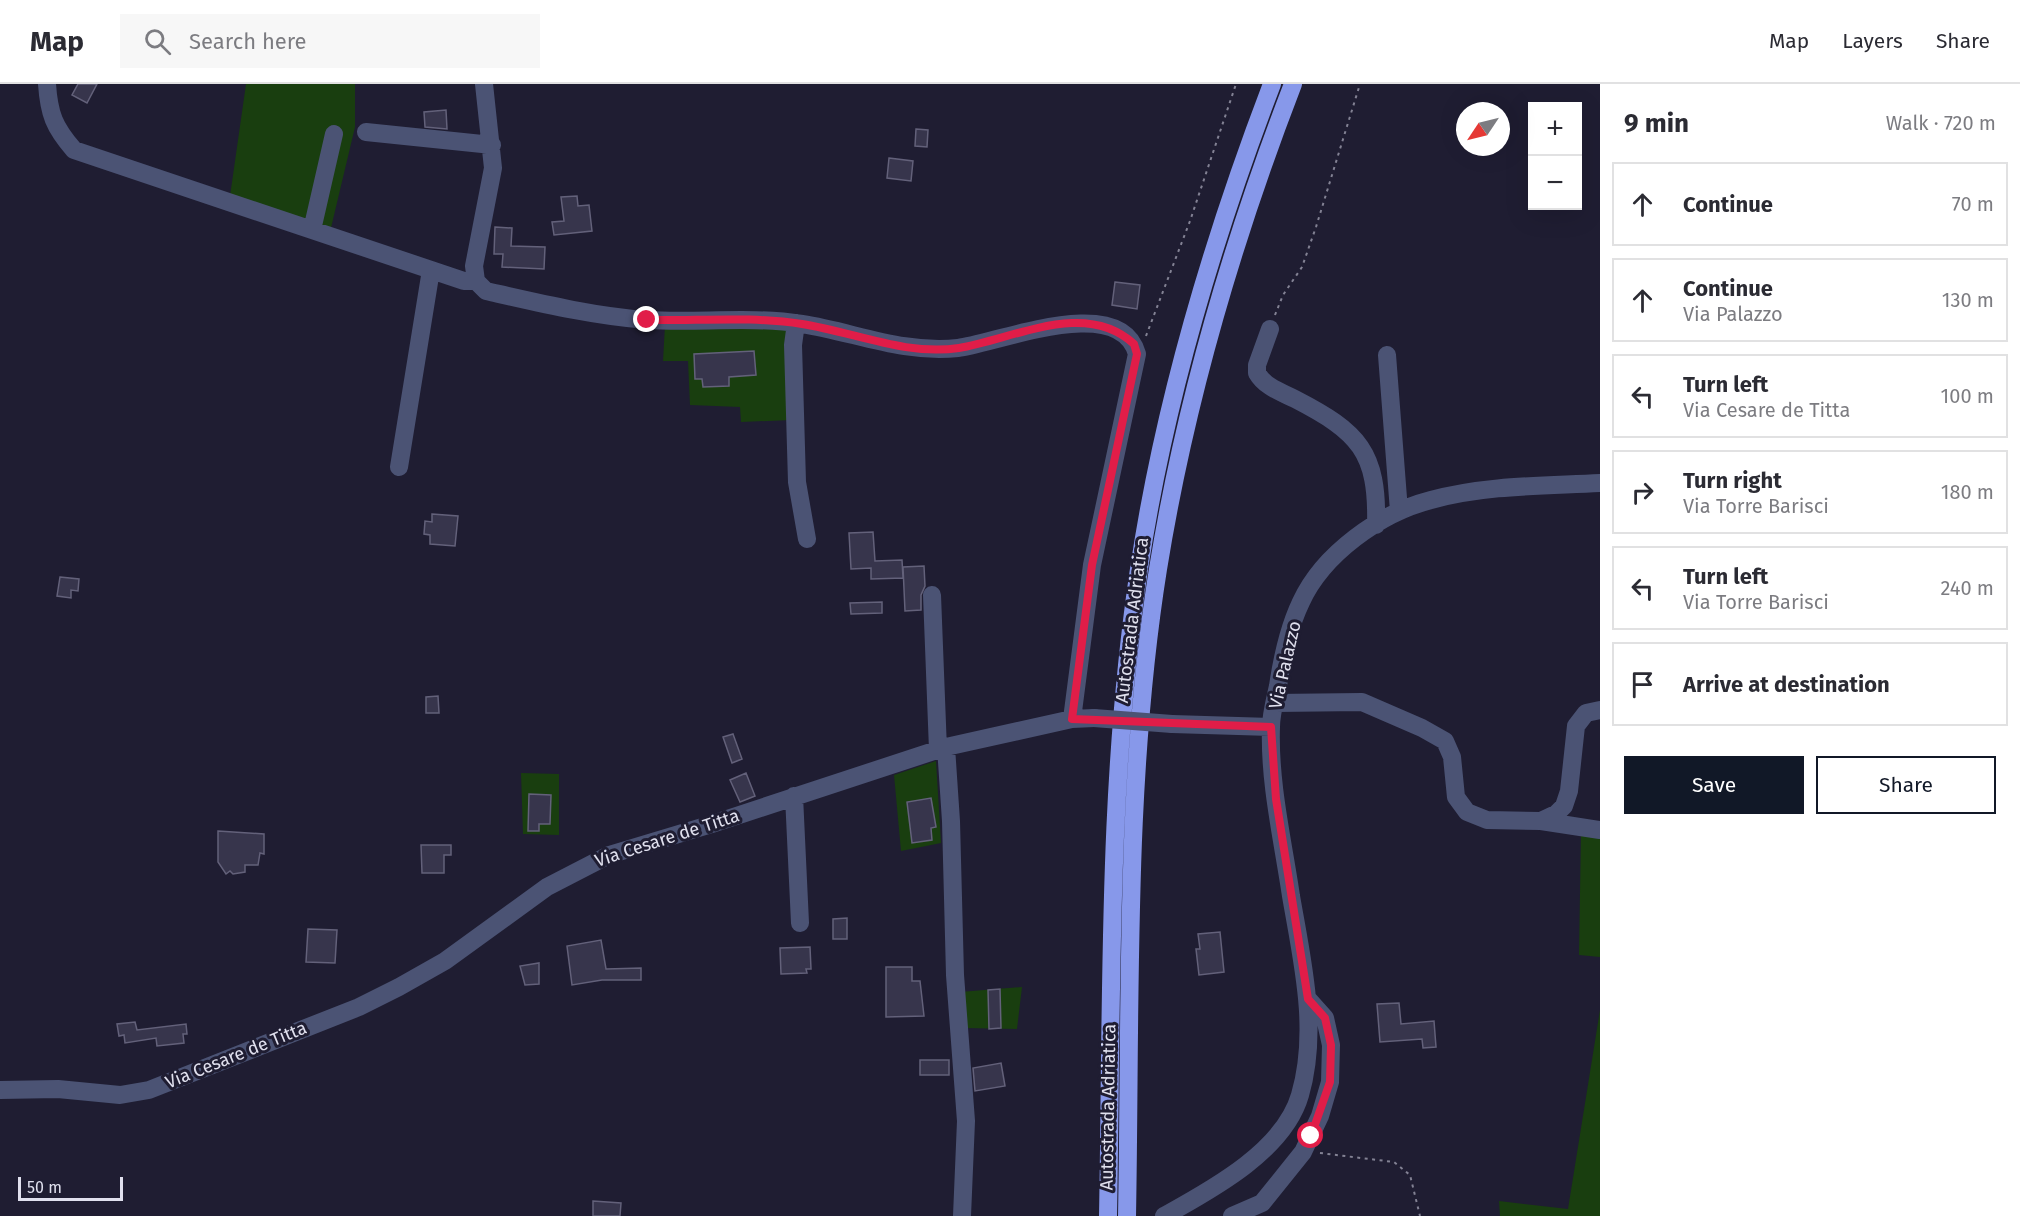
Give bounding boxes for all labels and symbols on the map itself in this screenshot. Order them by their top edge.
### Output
north arrow [1456,102,1510,156]
route end [633,306,659,332]
street label: Autostrada Adriatica [1111,536,1153,704]
street label: Via Palazzo [1264,619,1306,711]
street label: Via Cesare de Titta [592,804,742,872]
street label: Via Cesare de Titta [162,1017,310,1093]
street label: Autostrada Adriatica [1096,1024,1120,1190]
route start [1297,1122,1323,1148]
scale bar [18,1174,123,1202]

